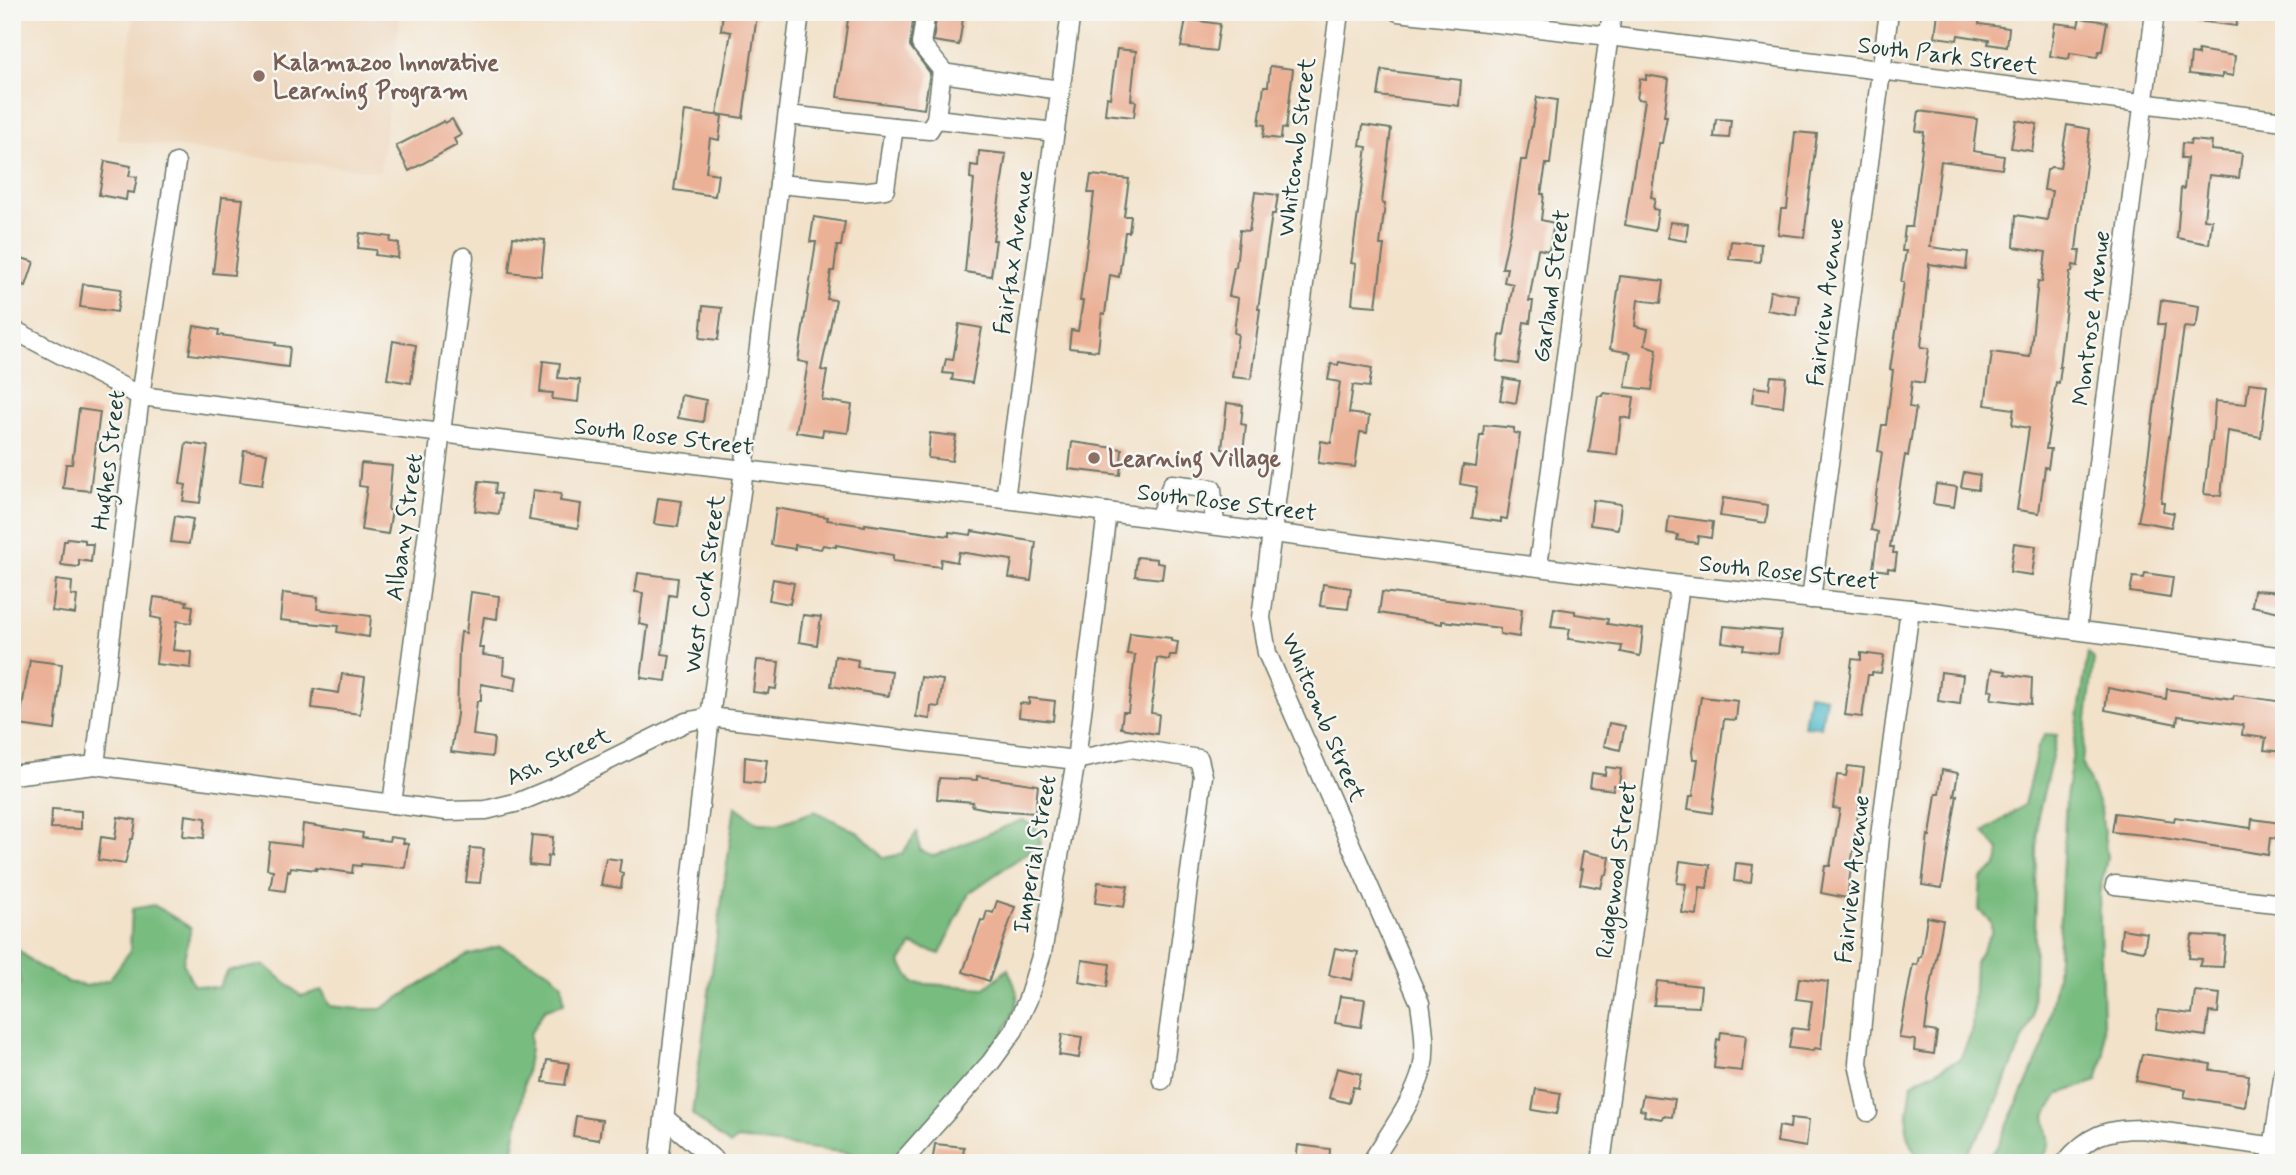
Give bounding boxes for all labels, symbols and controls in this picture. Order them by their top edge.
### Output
street label: South Park Street [1856,30,2040,83]
place label: Kalamazoo Innovative Learning Program [273,48,499,110]
street label: Whitcomb Street [1271,56,1324,239]
marker: Kalamazoo Innovative Learning Program [251,68,267,84]
street label: Fairfax Avenue [988,168,1041,337]
street label: Garland Street [1526,208,1579,365]
street label: Fairview Avenue [1801,216,1852,388]
street label: Montrose Avenue [2066,229,2119,408]
street label: Hughes Street [86,388,136,532]
street label: South Rose Street [572,411,755,464]
place label: Learning Village [1108,444,1282,478]
marker: Learning Village [1086,450,1102,466]
street label: Albany Street [380,451,431,603]
street label: South Rose Street [1135,477,1318,530]
street label: West Cork Street [678,493,733,676]
street label: South Rose Street [1697,549,1880,598]
street label: Whitcomb Street [1273,628,1372,807]
street label: Ash Street [502,721,616,794]
street label: Imperial Street [1006,773,1065,936]
street label: Ridgewood Street [1590,780,1647,961]
street label: Fairview Avenue [1829,793,1878,965]

